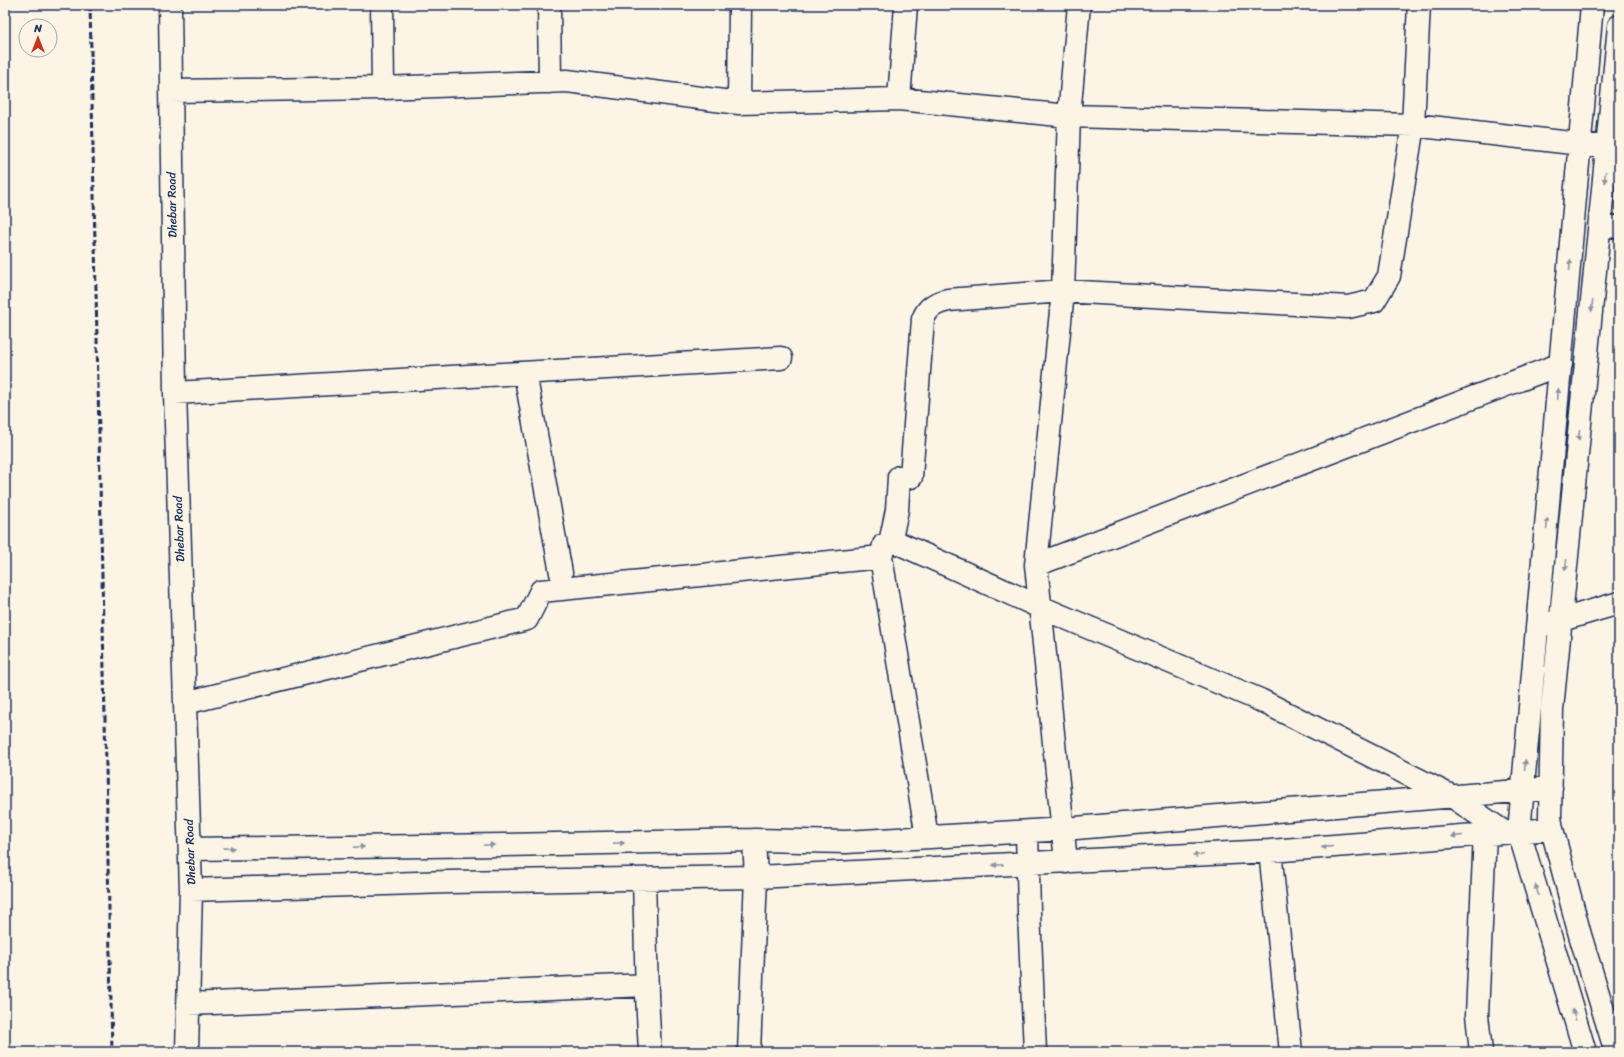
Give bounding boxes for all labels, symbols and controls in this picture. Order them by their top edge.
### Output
north arrow [18,18,58,58]
text: N [33,19,42,38]
street label: Dhebar Road [160,170,184,238]
one-way arrow [1601,171,1608,183]
one-way arrow [1566,259,1573,271]
one-way arrow [1589,300,1596,312]
one-way arrow [1555,388,1562,400]
one-way arrow [1576,429,1583,441]
street label: Dhebar Road [167,494,191,562]
one-way arrow [1543,518,1550,530]
one-way arrow [1563,559,1569,571]
one-way arrow [1522,759,1529,771]
street label: Dhebar Road [178,817,202,885]
one-way arrow [1451,832,1463,839]
one-way arrow [613,840,626,846]
one-way arrow [483,842,496,848]
one-way arrow [1321,843,1333,850]
one-way arrow [353,844,366,850]
one-way arrow [223,845,236,851]
one-way arrow [1191,852,1204,858]
one-way arrow [992,862,1004,869]
one-way arrow [1534,884,1540,896]
one-way arrow [1571,1008,1577,1020]

